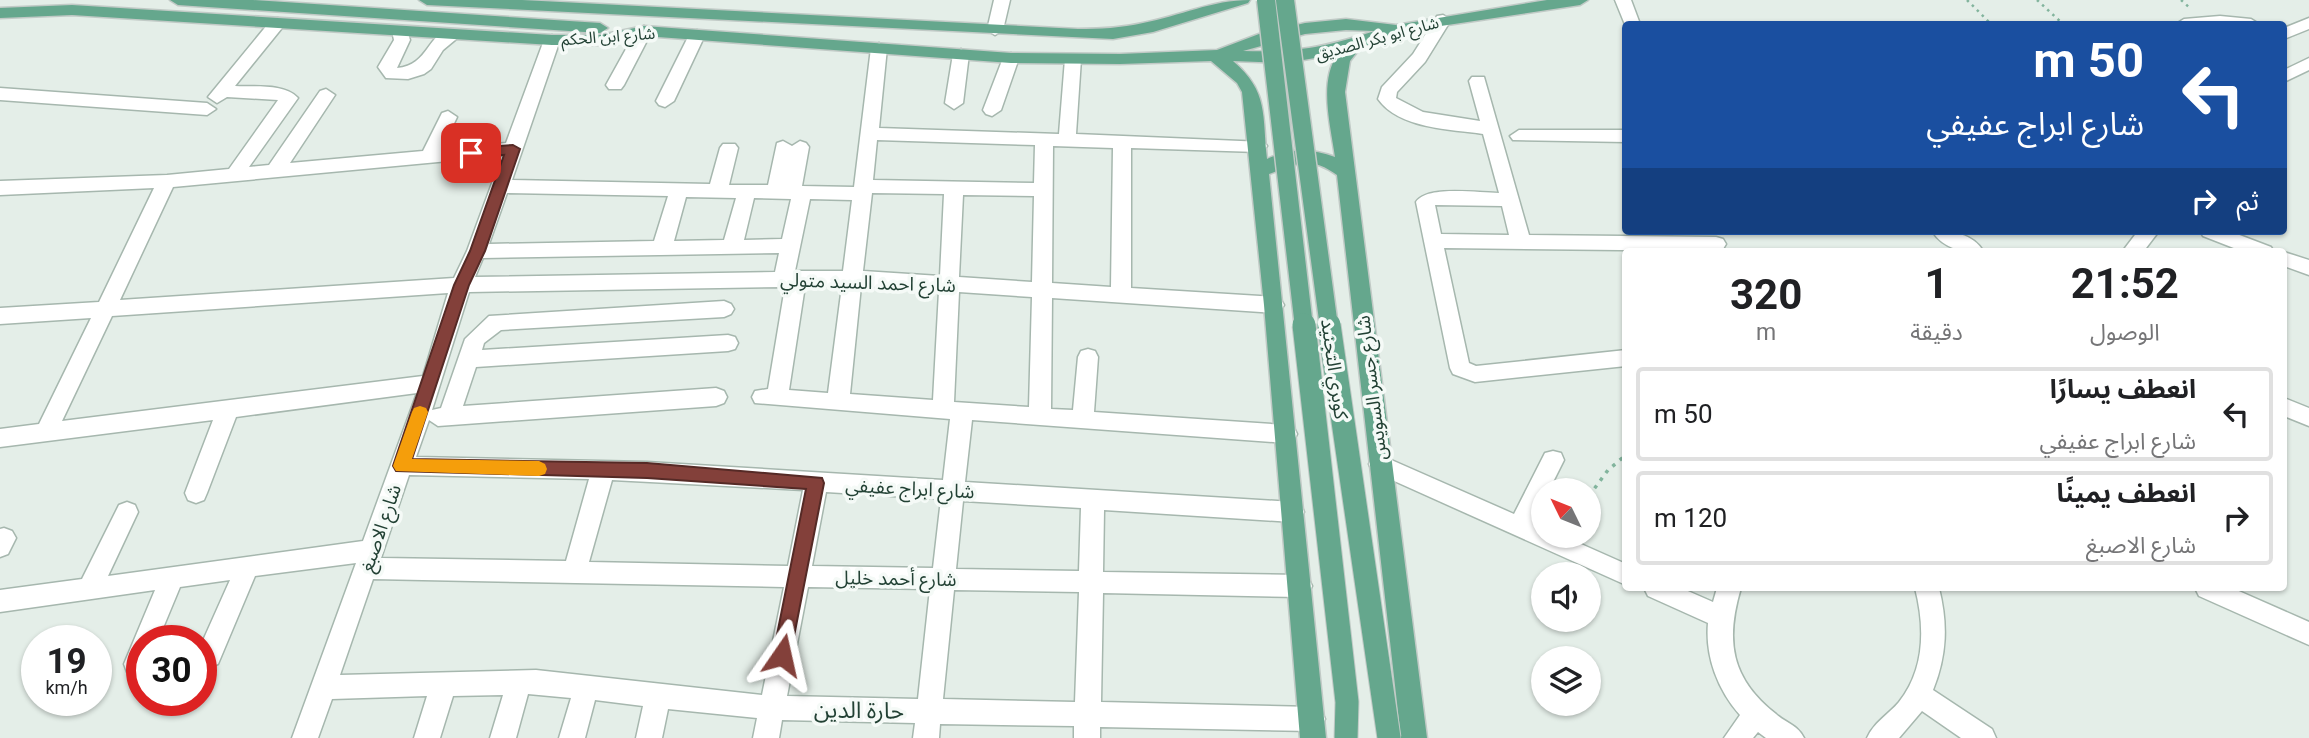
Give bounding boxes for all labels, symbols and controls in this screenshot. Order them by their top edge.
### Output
street label: شارع ابو بكر الصديق [1313,13,1442,67]
street label: شارع ابن الحكم [560,24,656,52]
text: 50 m [2033,32,2144,89]
icon: left [2168,49,2259,140]
text: شارع ابراج عفيفي [1926,105,2144,143]
pin [441,123,501,183]
icon: arrive [452,134,490,172]
icon: right [2185,182,2223,220]
text: ثم [2237,186,2259,216]
text: 1 [1924,259,1949,308]
text: 21:52 [2071,259,2179,308]
street label: شارع احمد السيد متولي [780,268,956,300]
text: 320 [1730,270,1802,319]
street label: شارع جسر السويس [1351,314,1394,462]
street label: كوبري التجنيد [1313,317,1353,422]
text: m [1756,319,1776,346]
text: دقيقة [1910,319,1963,346]
text: الوصول [2090,319,2160,346]
text: انعطف يسارًا [2050,374,2196,404]
icon: left [2217,395,2255,433]
text: 50 m [1654,399,1713,429]
text: شارع ابراج عفيفي [2040,428,2196,455]
street label: شارع ابراج عفيفي [845,474,975,507]
north arrow [1531,478,1601,548]
map controls [1531,478,1601,716]
text: انعطف يمينًا [2057,478,2196,508]
street label: شارع الاصبغ [355,481,409,576]
icon: right [2217,499,2255,537]
text: 120 m [1654,503,1727,533]
text: شارع الاصبغ [2086,532,2196,559]
button: sound [1531,562,1601,632]
street label: شارع أحمد خليل [835,566,957,593]
position arrow [745,618,819,692]
speed limit sign: 30 [126,625,217,716]
text: 19 [46,641,87,682]
button: layers [1531,646,1601,716]
text: km/h [45,677,88,698]
street label: حارة الدين [814,696,904,725]

